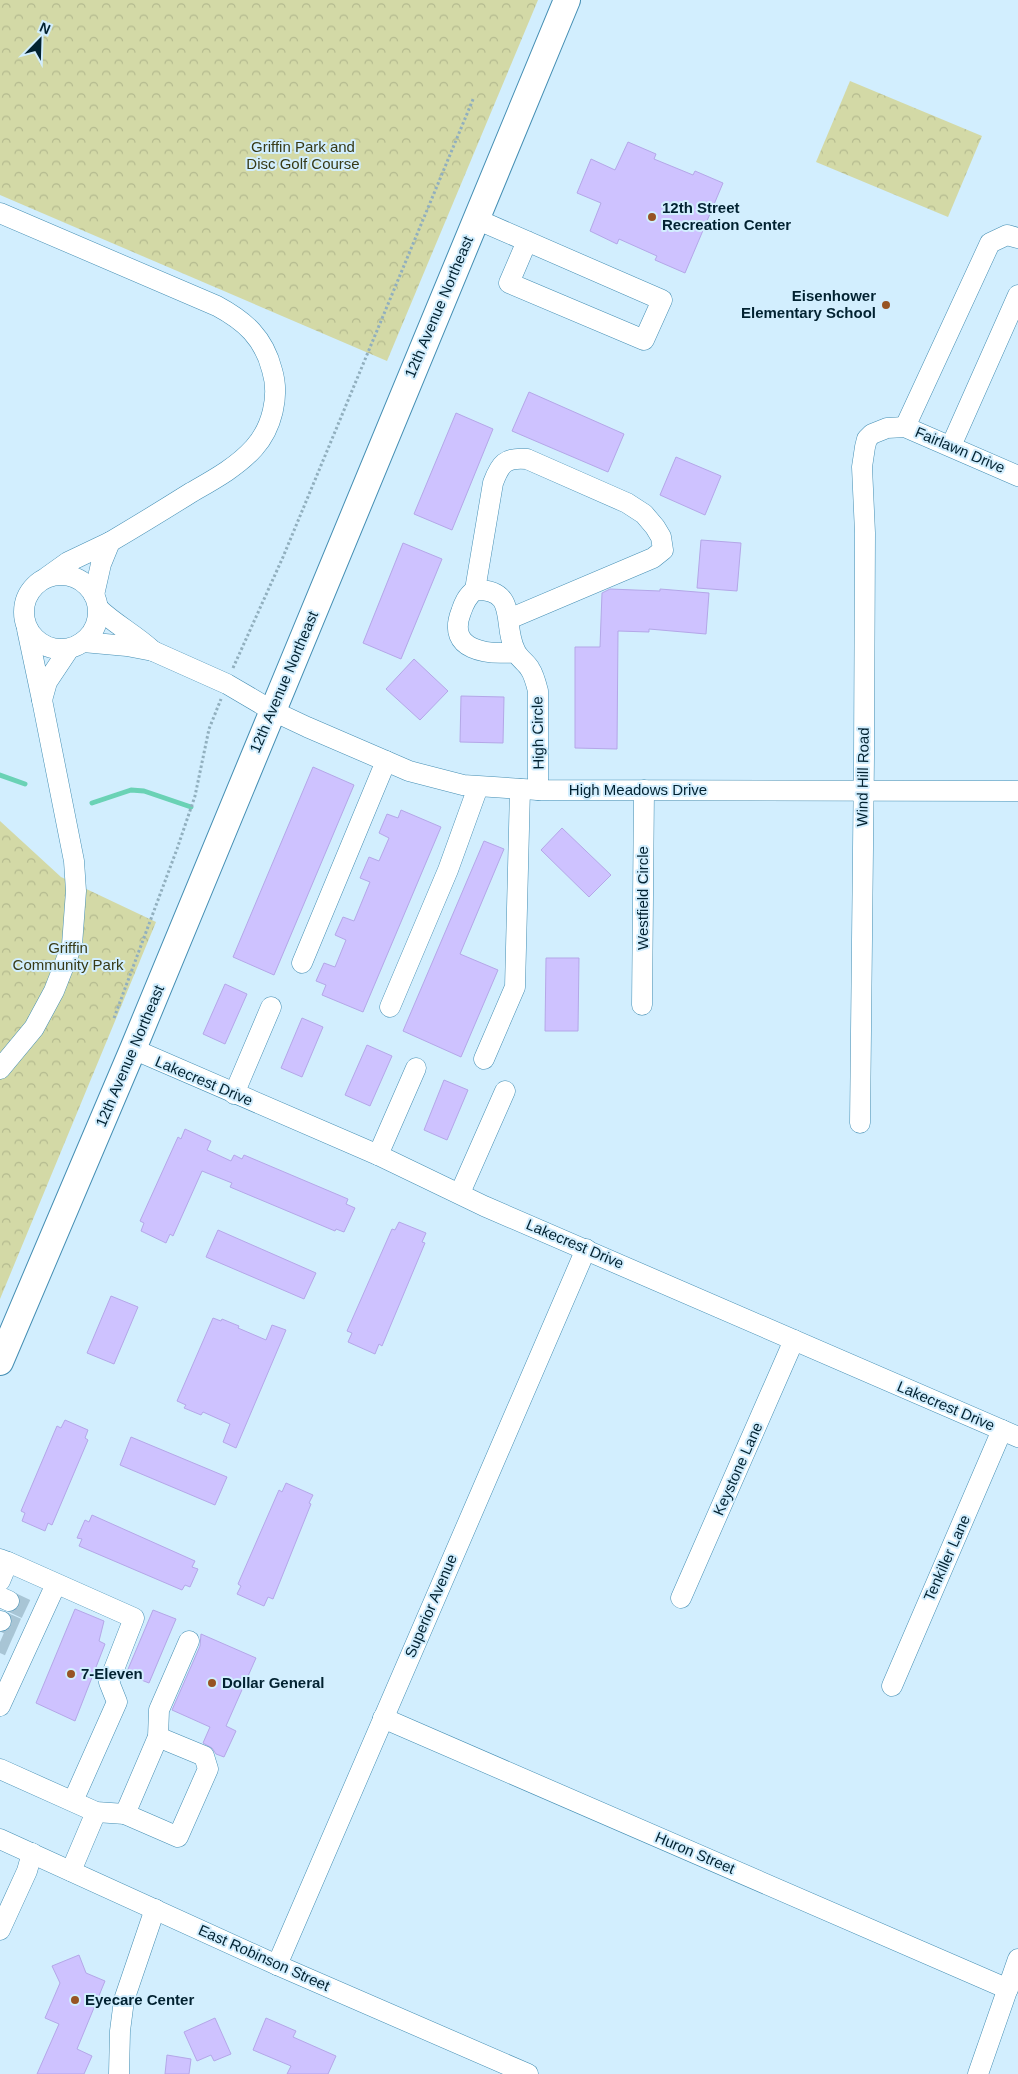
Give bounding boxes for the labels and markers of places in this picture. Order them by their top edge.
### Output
place label: 12th Street Recreation Center [662,199,791,233]
marker: 12th Street Recreation Center [646,211,658,223]
place label: Eisenhower Elementary School [741,287,876,321]
marker: Eisenhower Elementary School [880,299,892,311]
place label: 7-Eleven [81,1665,143,1682]
marker: 7-Eleven [65,1668,77,1680]
place label: Dollar General [222,1674,325,1691]
marker: Dollar General [206,1677,218,1689]
place label: Eyecare Center [85,1991,194,2008]
marker: Eyecare Center [69,1994,81,2006]

